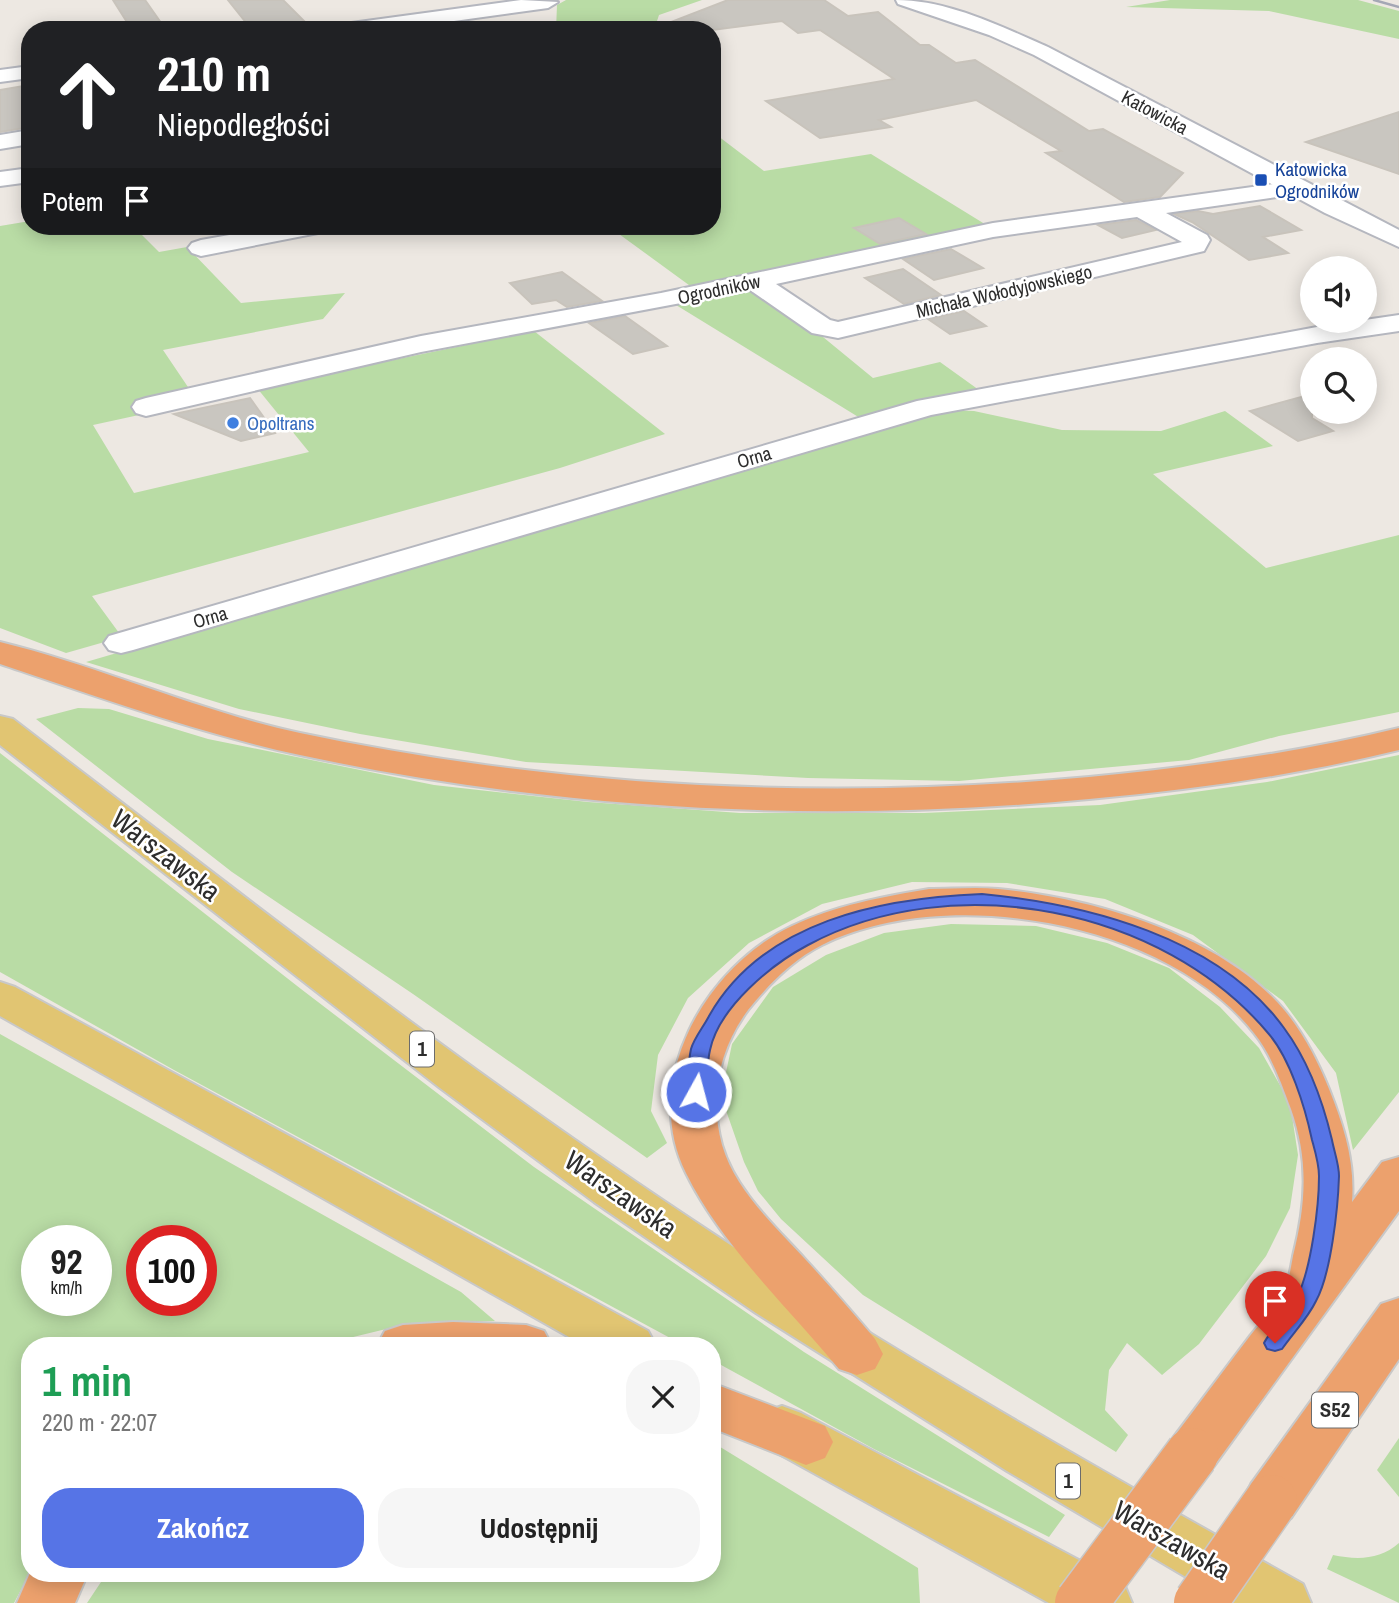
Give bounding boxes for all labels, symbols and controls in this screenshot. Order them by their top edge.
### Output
text: 210 m [157,40,271,106]
icon: ahead [42,49,133,140]
street label: Katowicka [1117,84,1193,141]
text: Niepodległości [157,103,331,146]
place label: Katowicka Ogrodników [1275,156,1360,204]
marker: Katowicka Ogrodników [1253,172,1269,188]
icon: arrive [118,182,156,220]
text: Potem [42,184,104,219]
map controls [1300,256,1377,424]
button: sound [1300,256,1377,333]
street label: Michała Wołodyjowskiego [913,258,1095,324]
street label: Ogrodników [675,267,764,310]
button: search [1300,347,1377,424]
place label: Opoltrans [247,410,315,436]
marker: Opoltrans [225,415,241,431]
street label: Orna [734,440,775,474]
street label: Orna [190,600,231,634]
street label: Warszawska [103,800,229,910]
road number: 1 [410,1032,434,1066]
position arrow [659,1055,733,1129]
street label: Warszawska [557,1141,685,1247]
speed limit sign: 100 [126,1225,217,1316]
text: 92 [51,1238,82,1285]
pin [1245,1271,1305,1343]
text: km/h [51,1275,83,1300]
icon: arrive [1256,1282,1294,1320]
text: 1 min [42,1353,132,1409]
button: close [626,1360,700,1434]
road number: S52 [1312,1392,1358,1428]
text: 220 m · 22:07 [42,1407,157,1438]
road number: 1 [1056,1464,1080,1498]
button: Zakończ [42,1488,364,1568]
button: Udostępnij [378,1488,700,1568]
street label: Warszawska [1107,1491,1238,1589]

